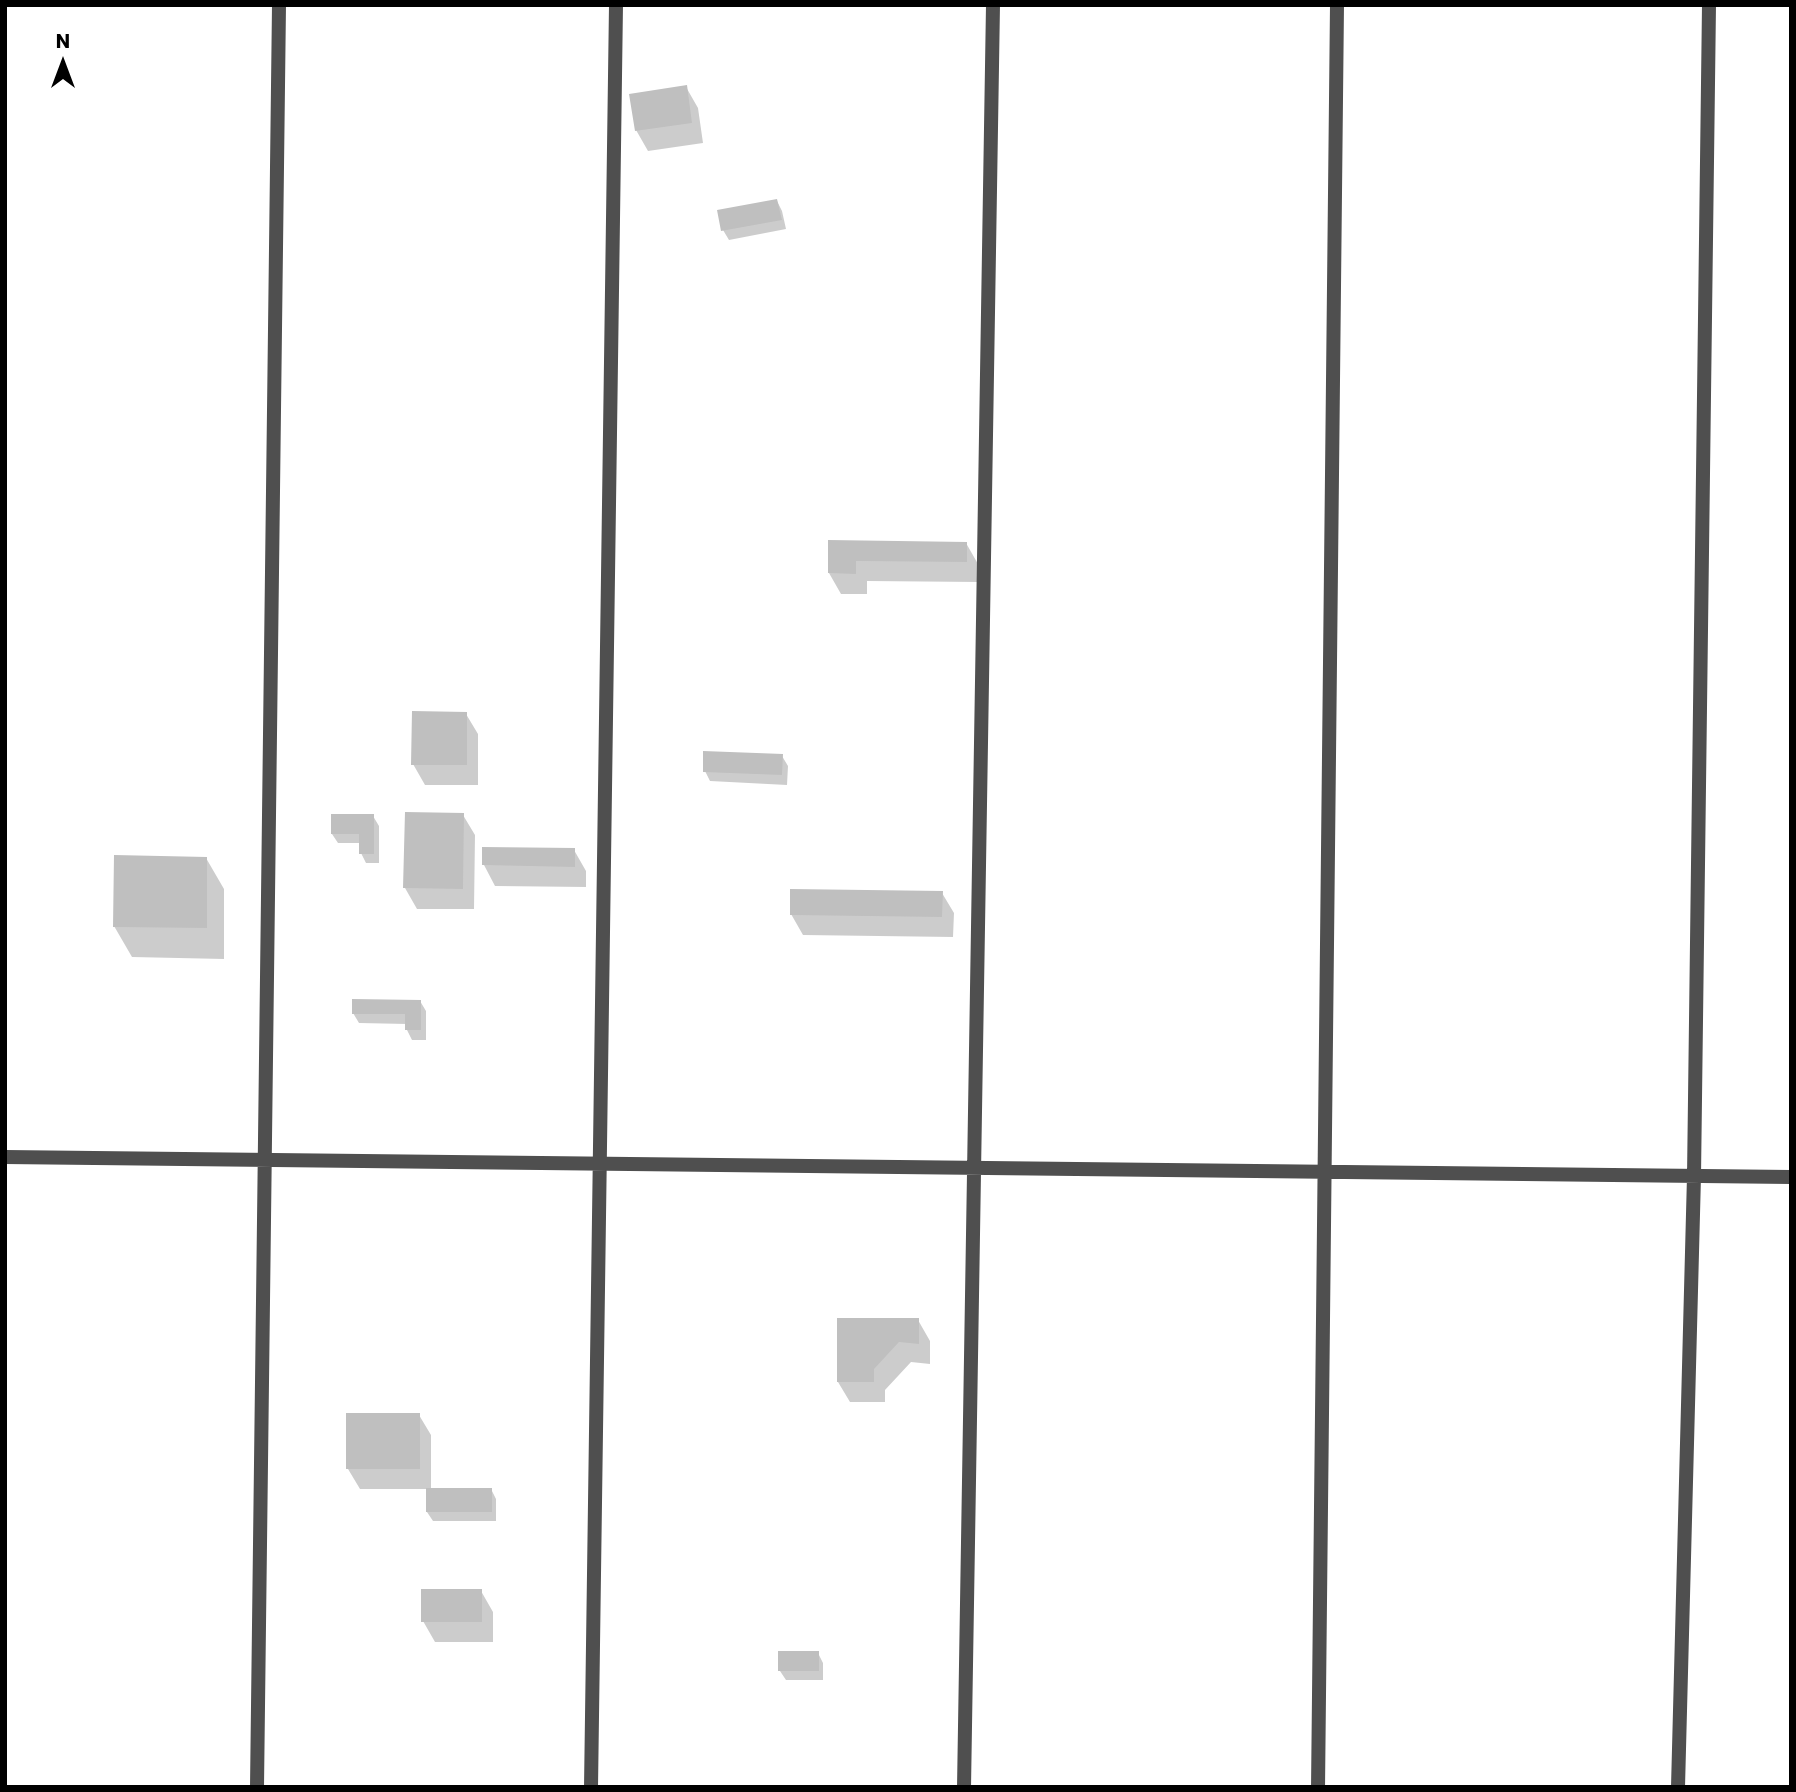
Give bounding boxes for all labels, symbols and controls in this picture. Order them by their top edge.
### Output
north arrow [28,28,98,98]
text: N [56,28,70,55]

